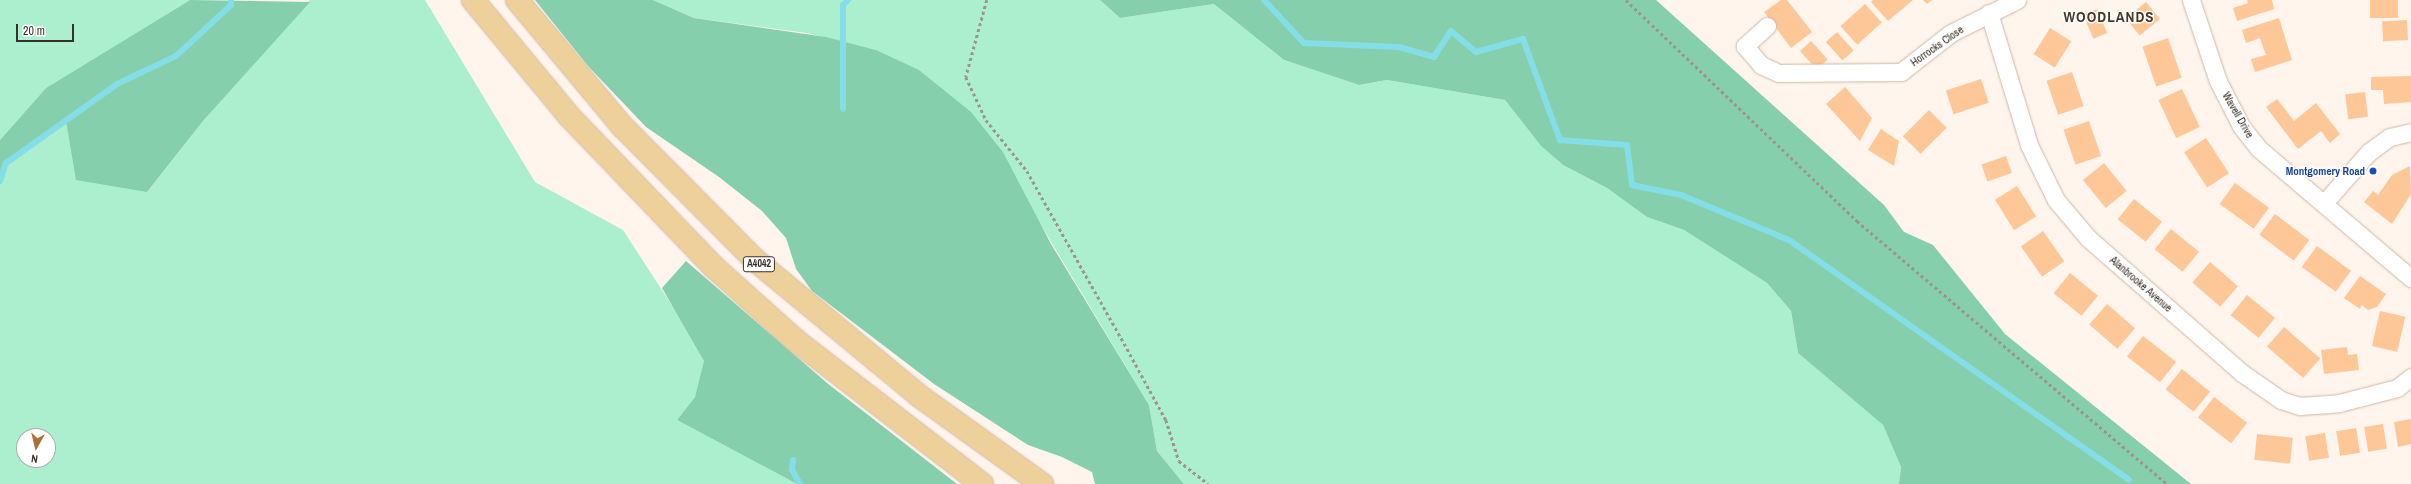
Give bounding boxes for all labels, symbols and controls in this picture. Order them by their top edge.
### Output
district label: WOODLANDS [2064,8,2154,26]
scale bar [18,16,76,42]
text: 20 m [23,23,45,39]
street label: Horrocks Close [1908,23,1966,69]
street label: Wavell Drive [2220,90,2256,140]
place label: Montgomery Road [2286,164,2365,178]
marker: Montgomery Road [2368,166,2378,176]
street label: Alanbrooke Avenue [2107,253,2175,315]
road number: A4042 [742,256,776,272]
north arrow [16,428,56,468]
text: N [30,452,39,466]

